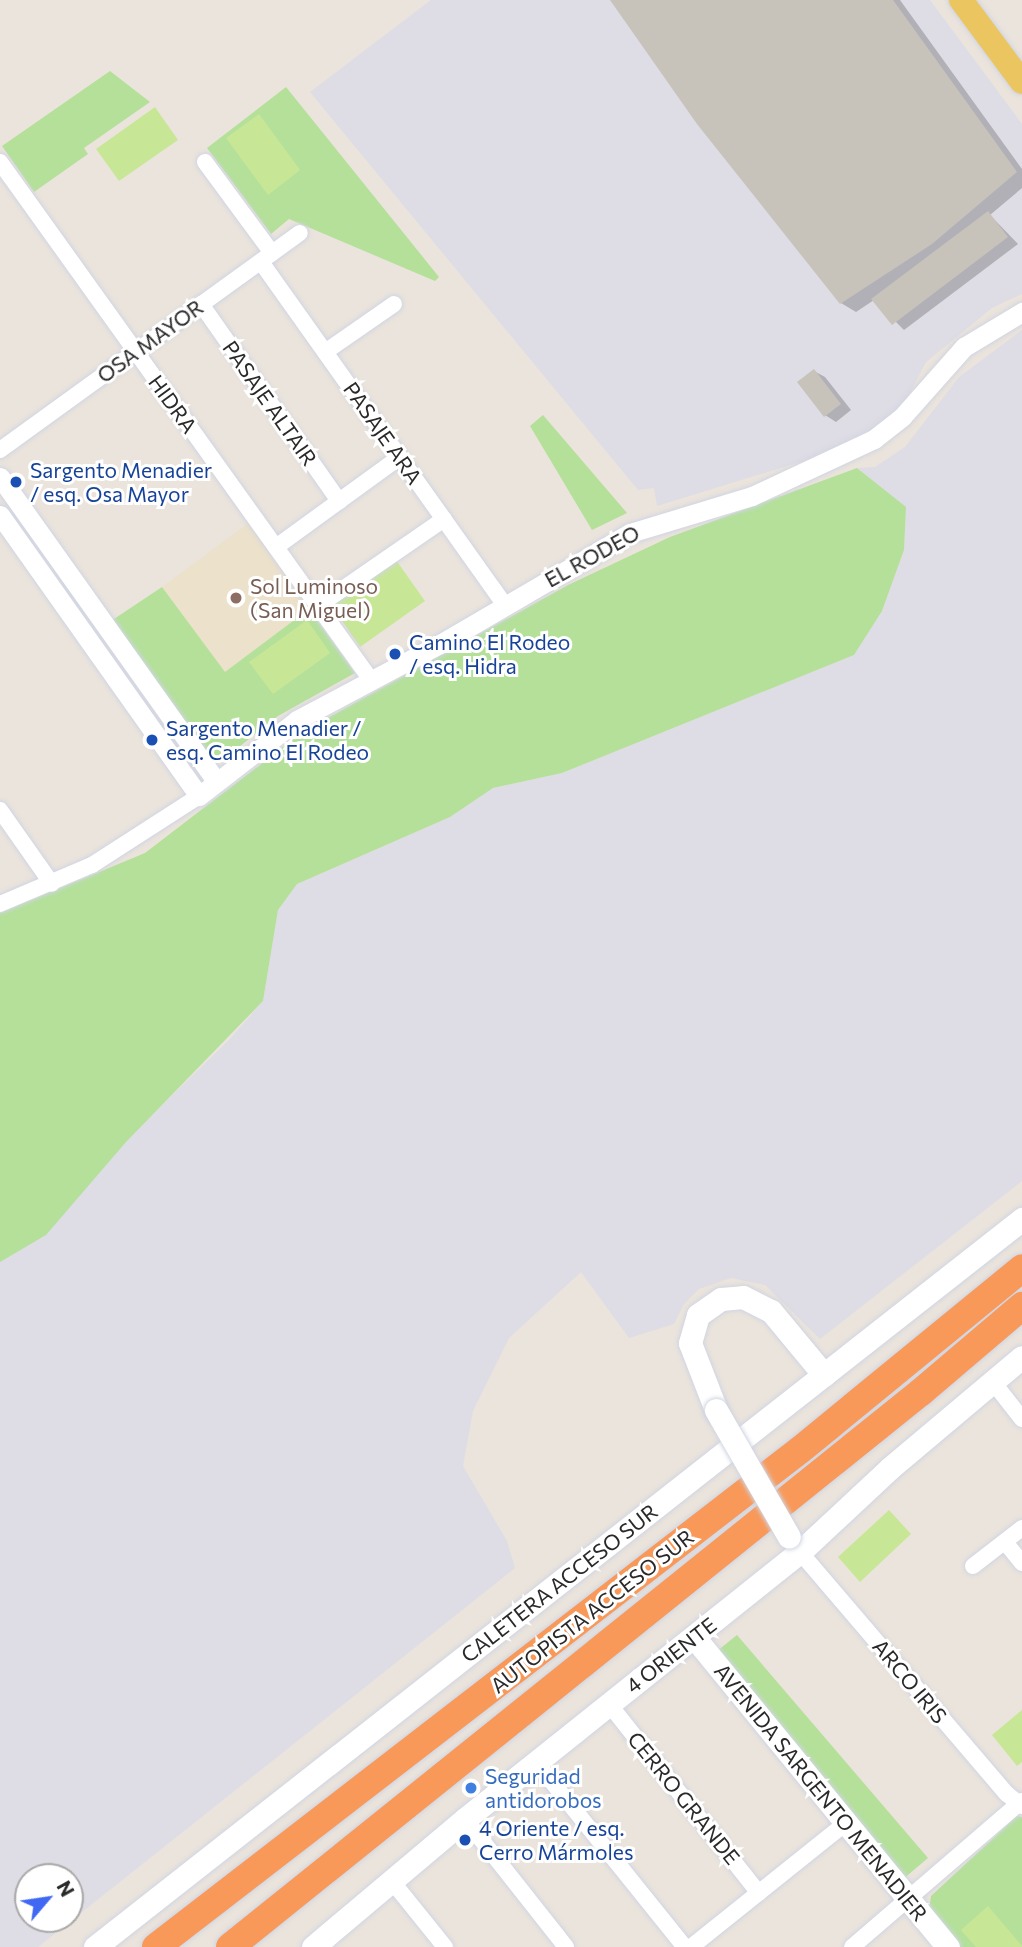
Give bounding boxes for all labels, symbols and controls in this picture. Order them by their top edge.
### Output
street label: OSA MAYOR [92,294,208,388]
street label: PASAJE ALTAIR [218,336,322,470]
street label: HIDRA [144,370,202,438]
street label: PASAJE ARA [339,377,427,489]
place label: Sargento Menadier / esq. Osa Mayor [30,457,212,507]
marker: Sargento Menadier / esq. Osa Mayor [8,474,24,490]
street label: EL RODEO [540,520,644,592]
place label: Sol Luminoso (San Miguel) [250,573,378,623]
marker: Sol Luminoso (San Miguel) [228,590,244,606]
place label: Camino El Rodeo / esq. Hidra [409,629,570,679]
marker: Camino El Rodeo / esq. Hidra [387,646,403,662]
place label: Sargento Menadier / esq. Camino El Rodeo [166,715,369,765]
marker: Sargento Menadier / esq. Camino El Rodeo [144,732,160,748]
street label: CALETERA ACCESO SUR [456,1499,662,1667]
street label: AUTOPISTA ACCESO SUR [485,1524,699,1698]
street label: 4 ORIENTE [621,1612,721,1698]
street label: ARCO IRIS [868,1634,952,1728]
street label: AVENIDA SARGENTO MENADIER [709,1658,933,1926]
street label: CERRO GRANDE [623,1727,745,1869]
place label: Seguridad antidorobos [485,1763,602,1813]
marker: Seguridad antidorobos [463,1780,479,1796]
place label: 4 Oriente / esq. Cerro Mármoles [479,1815,633,1865]
marker: 4 Oriente / esq. Cerro Mármoles [457,1832,473,1848]
north arrow [14,1863,84,1933]
text: N [53,1877,80,1900]

